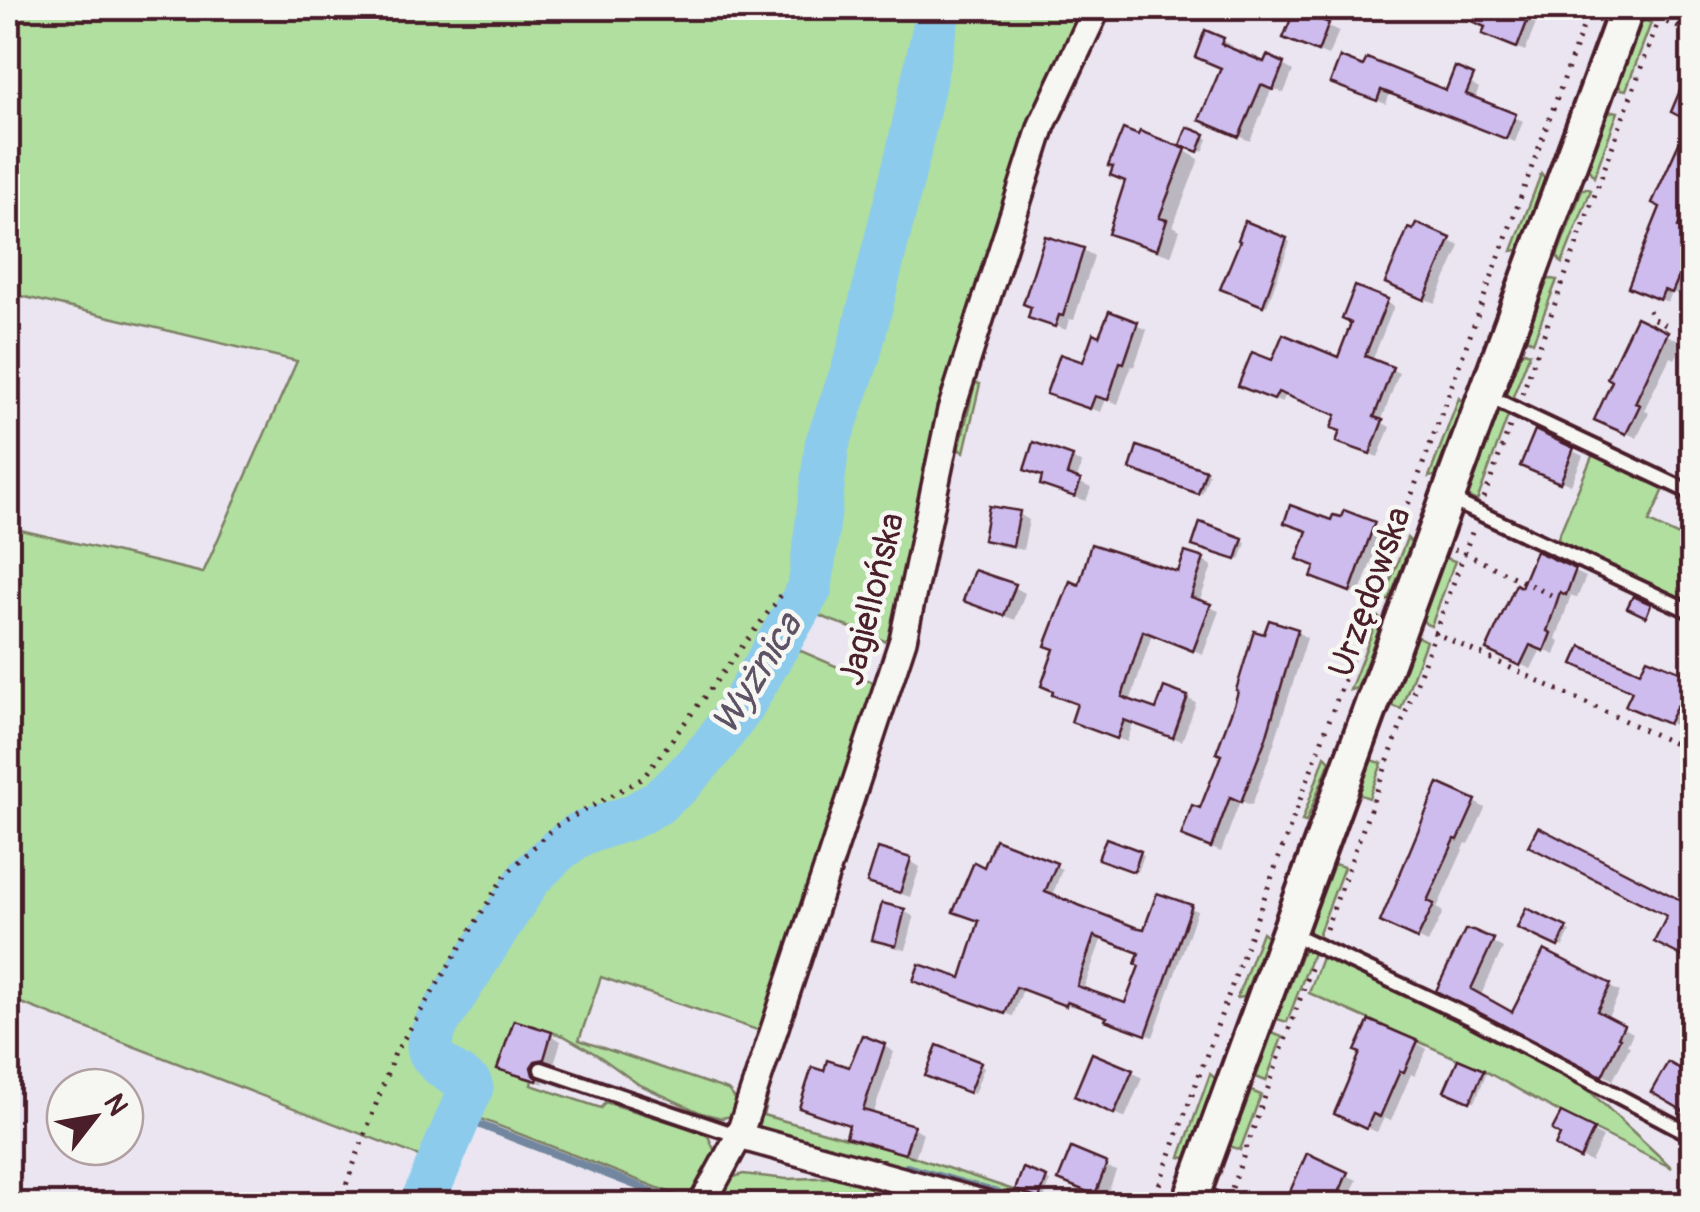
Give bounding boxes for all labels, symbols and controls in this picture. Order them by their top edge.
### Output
street label: Urzędowska [1319,501,1421,683]
street label: Jagiellońska [829,508,915,690]
water label: Wyżnica [701,603,814,743]
north arrow [45,1067,145,1167]
text: N [95,1088,135,1122]

